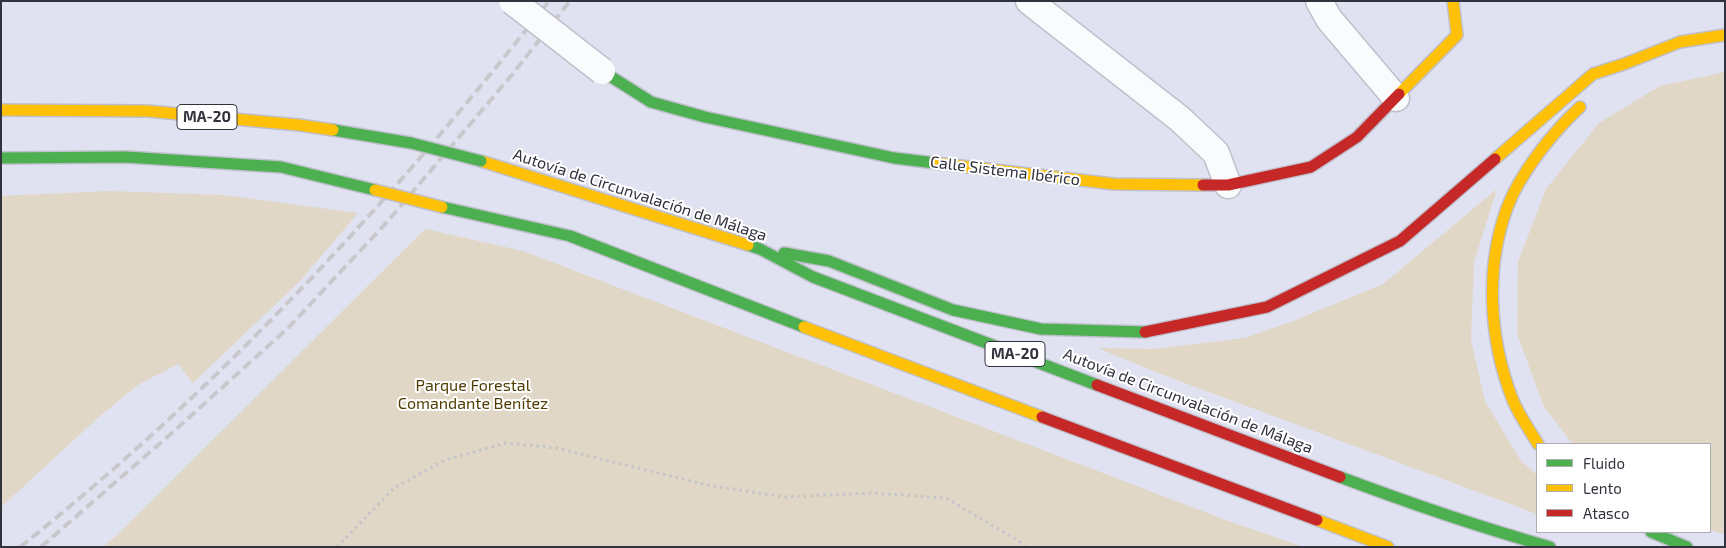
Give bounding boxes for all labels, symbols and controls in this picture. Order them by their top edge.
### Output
road number: MA-20 [177,104,237,130]
street label: Autovía de Circunvalación de Málaga [511,145,769,245]
street label: Calle Sistema Ibérico [929,152,1081,190]
road number: MA-20 [985,342,1045,366]
street label: Autovía de Circunvalación de Málaga [1061,344,1315,458]
park label: Parque Forestal Comandante Benítez [398,376,548,414]
legend [1536,443,1711,533]
text: Fluido [1583,454,1625,472]
text: Lento [1583,479,1622,497]
text: Atasco [1583,504,1629,522]

